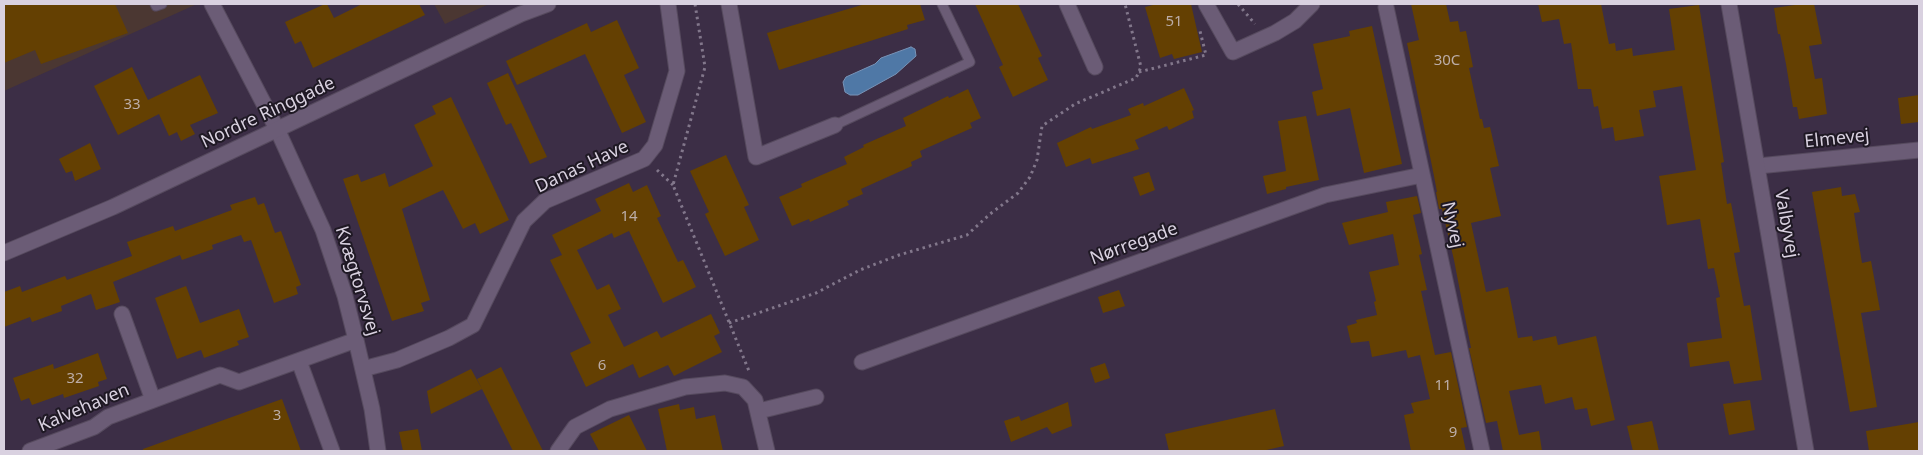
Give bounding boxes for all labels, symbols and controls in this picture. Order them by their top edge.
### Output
house number: 51 [1165,13,1183,31]
house number: 30C [1434,52,1460,70]
street label: Nordre Ringgade [198,73,338,153]
house number: 33 [123,96,141,114]
street label: Elmevej [1803,125,1871,153]
street label: Danas Have [532,136,632,198]
street label: Valbyvej [1769,188,1803,260]
street label: Nyvej [1437,200,1467,250]
house number: 14 [620,208,638,226]
street label: Nørregade [1087,218,1181,270]
street label: Kvægtorvsvej [330,224,384,338]
house number: 6 [598,357,606,375]
house number: 32 [66,370,84,388]
house number: 11 [1434,377,1452,395]
street label: Kalvehaven [35,379,133,437]
house number: 3 [273,407,281,425]
house number: 9 [1449,424,1457,442]

